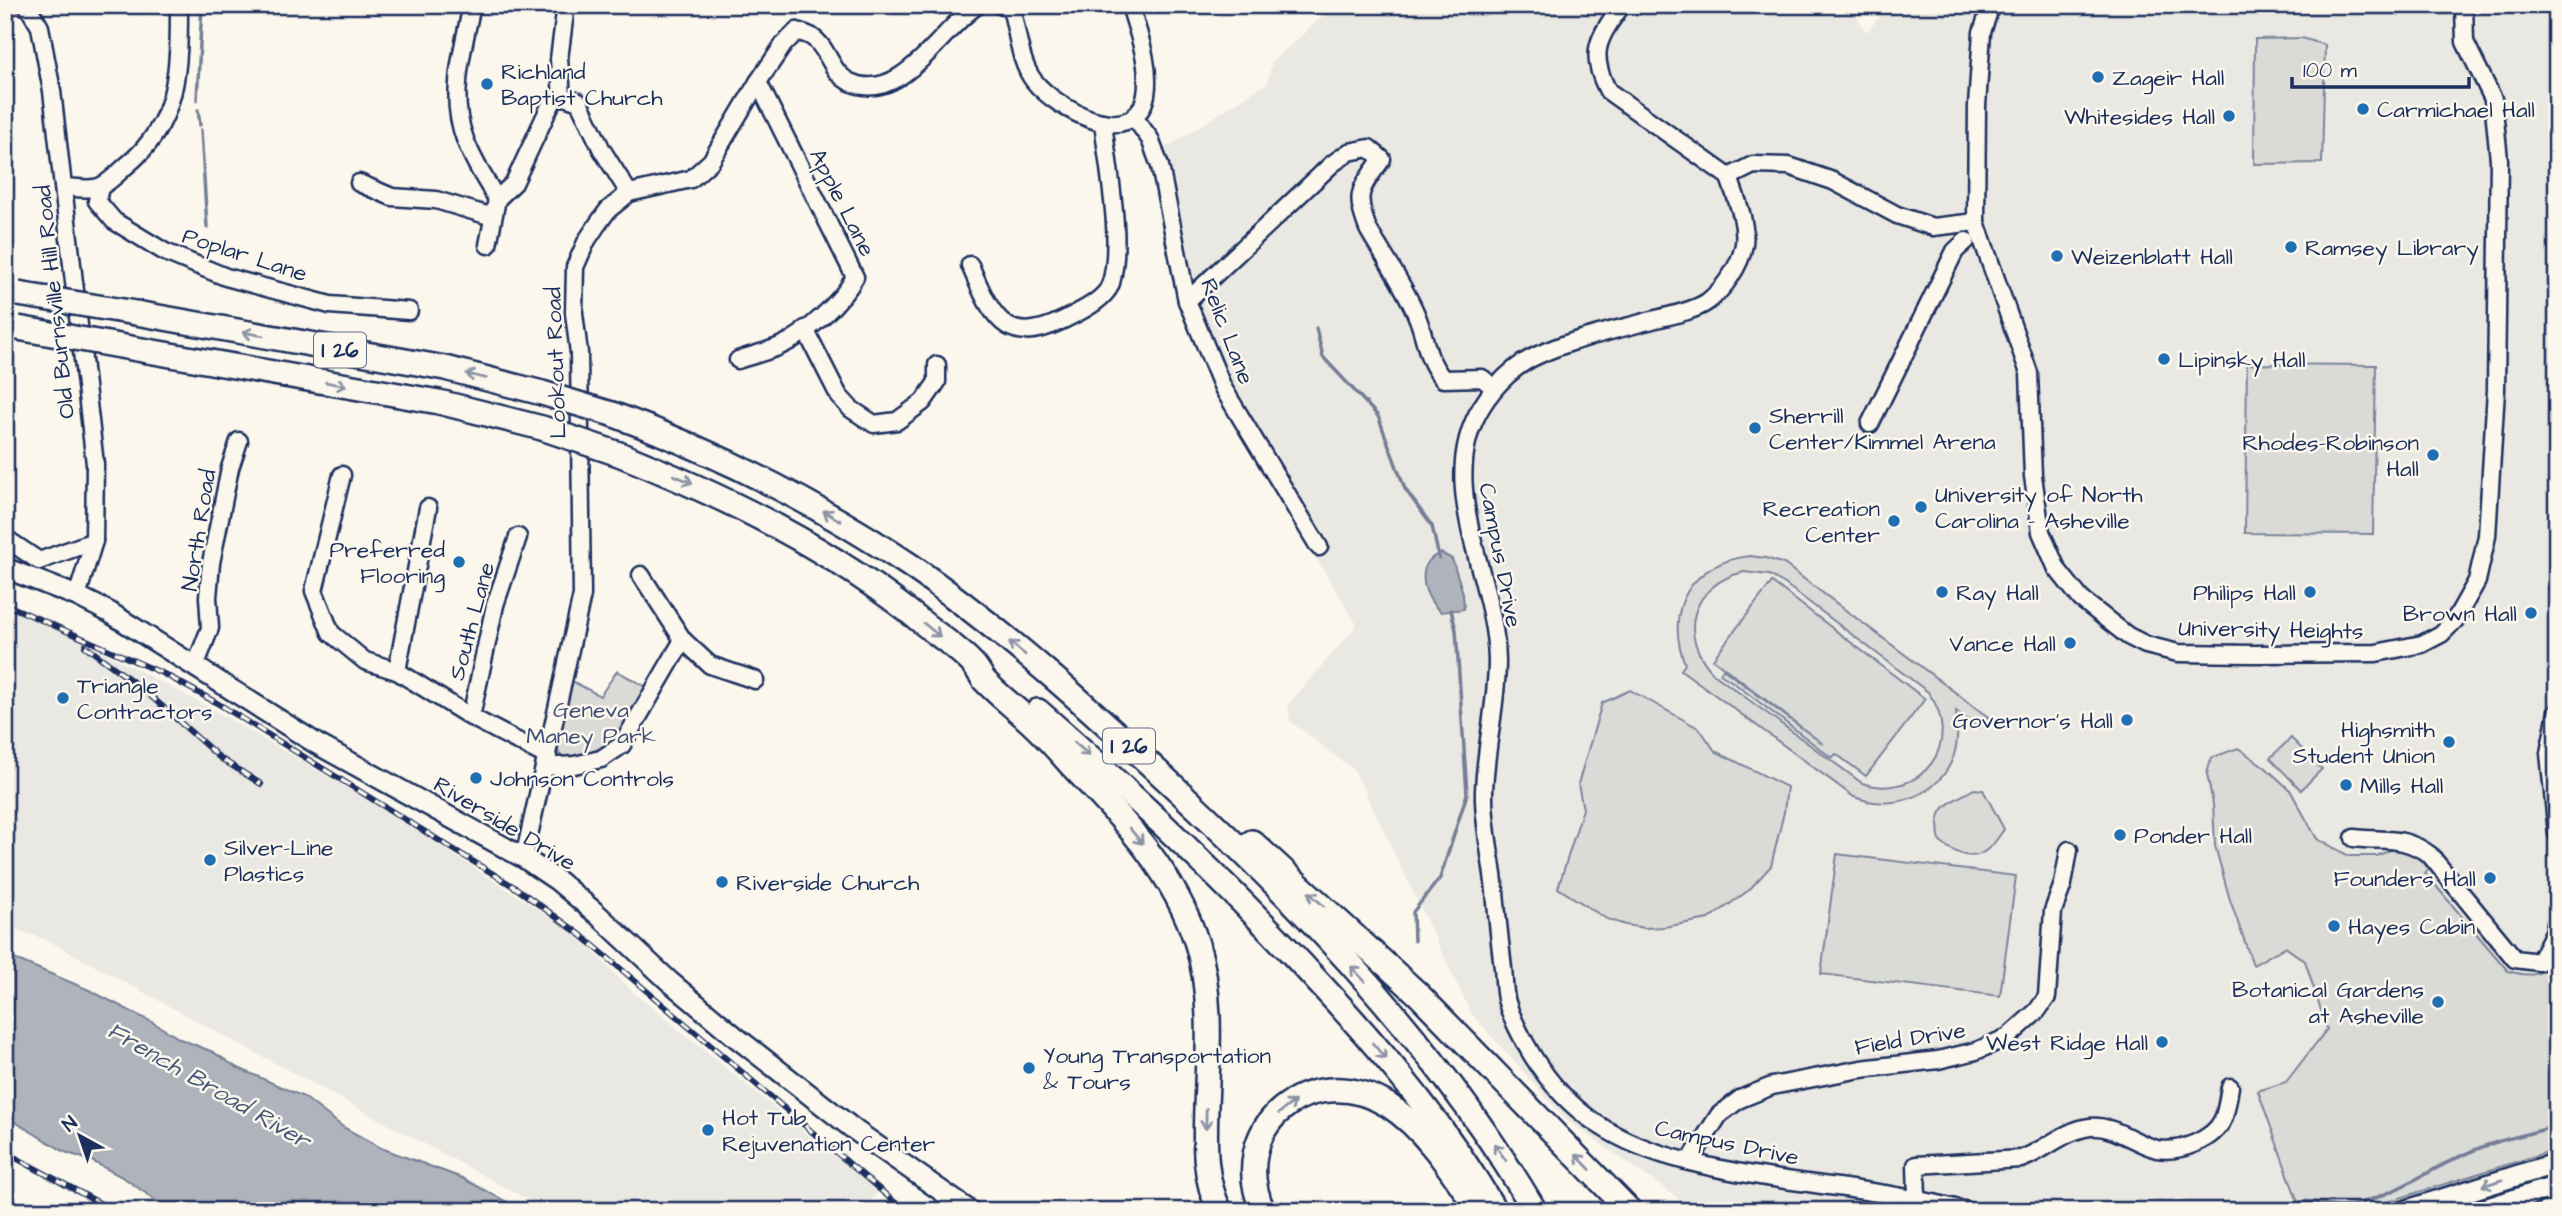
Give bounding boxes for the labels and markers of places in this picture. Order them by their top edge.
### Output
place label: Richland Baptist Church [501,56,663,114]
place label: Zageir Hall [2112,62,2224,95]
marker: Zageir Hall [2090,69,2106,85]
marker: Richland Baptist Church [479,76,495,92]
place label: Carmichael Hall [2377,94,2535,126]
place label: Whitesides Hall [2064,101,2215,133]
marker: Carmichael Hall [2355,101,2371,117]
marker: Whitesides Hall [2221,108,2237,124]
place label: Ramsey Library [2305,232,2479,265]
marker: Ramsey Library [2283,239,2299,255]
place label: Weizenblatt Hall [2071,241,2233,273]
marker: Weizenblatt Hall [2049,248,2065,264]
place label: Lipinsky Hall [2178,344,2306,377]
marker: Lipinsky Hall [2156,351,2172,367]
place label: Sherrill Center/Kimmel Arena [1769,400,1996,458]
marker: Sherrill Center/Kimmel Arena [1747,420,1763,436]
place label: Rhodes-Robinson Hall [2242,427,2419,485]
marker: Rhodes-Robinson Hall [2425,447,2441,463]
place label: University of North Carolina - Asheville [1935,479,2143,537]
place label: Recreation Center [1763,493,1880,551]
marker: University of North Carolina - Asheville [1913,499,1929,515]
marker: Recreation Center [1886,513,1902,529]
place label: Preferred Flooring [329,534,445,593]
marker: Preferred Flooring [451,554,467,570]
place label: Ray Hall [1956,577,2039,610]
place label: Philips Hall [2193,577,2296,609]
marker: Ray Hall [1934,584,1950,600]
marker: Philips Hall [2302,584,2318,600]
place label: Brown Hall [2403,598,2517,630]
marker: Brown Hall [2523,605,2539,621]
place label: Vance Hall [1949,628,2056,660]
marker: Vance Hall [2062,635,2078,651]
place label: Triangle Contractors [77,670,212,728]
marker: Triangle Contractors [55,690,71,706]
place label: Governor's Hall [1953,705,2113,737]
marker: Governor's Hall [2119,712,2135,728]
place label: Highsmith Student Union [2293,714,2436,772]
marker: Highsmith Student Union [2441,734,2457,750]
place label: Johnson Controls [490,763,674,795]
marker: Johnson Controls [468,770,484,786]
place label: Mills Hall [2360,770,2443,802]
marker: Mills Hall [2338,777,2354,793]
place label: Ponder Hall [2134,820,2252,852]
marker: Ponder Hall [2112,827,2128,843]
place label: Silver-Line Plastics [224,832,333,890]
marker: Silver-Line Plastics [202,852,218,868]
place label: Founders Hall [2333,863,2476,895]
place label: Riverside Church [736,867,920,899]
marker: Founders Hall [2482,870,2498,886]
marker: Riverside Church [714,874,730,890]
place label: Hayes Cabin [2348,911,2475,944]
marker: Hayes Cabin [2326,918,2342,934]
place label: Botanical Gardens at Asheville [2232,974,2424,1032]
marker: Botanical Gardens at Asheville [2430,994,2446,1010]
place label: West Ridge Hall [1986,1027,2148,1060]
marker: West Ridge Hall [2154,1034,2170,1050]
place label: Young Transportation & Tours [1043,1040,1271,1098]
marker: Young Transportation & Tours [1021,1060,1037,1076]
place label: Hot Tub Rejuvenation Center [722,1102,936,1160]
marker: Hot Tub Rejuvenation Center [700,1122,716,1138]

